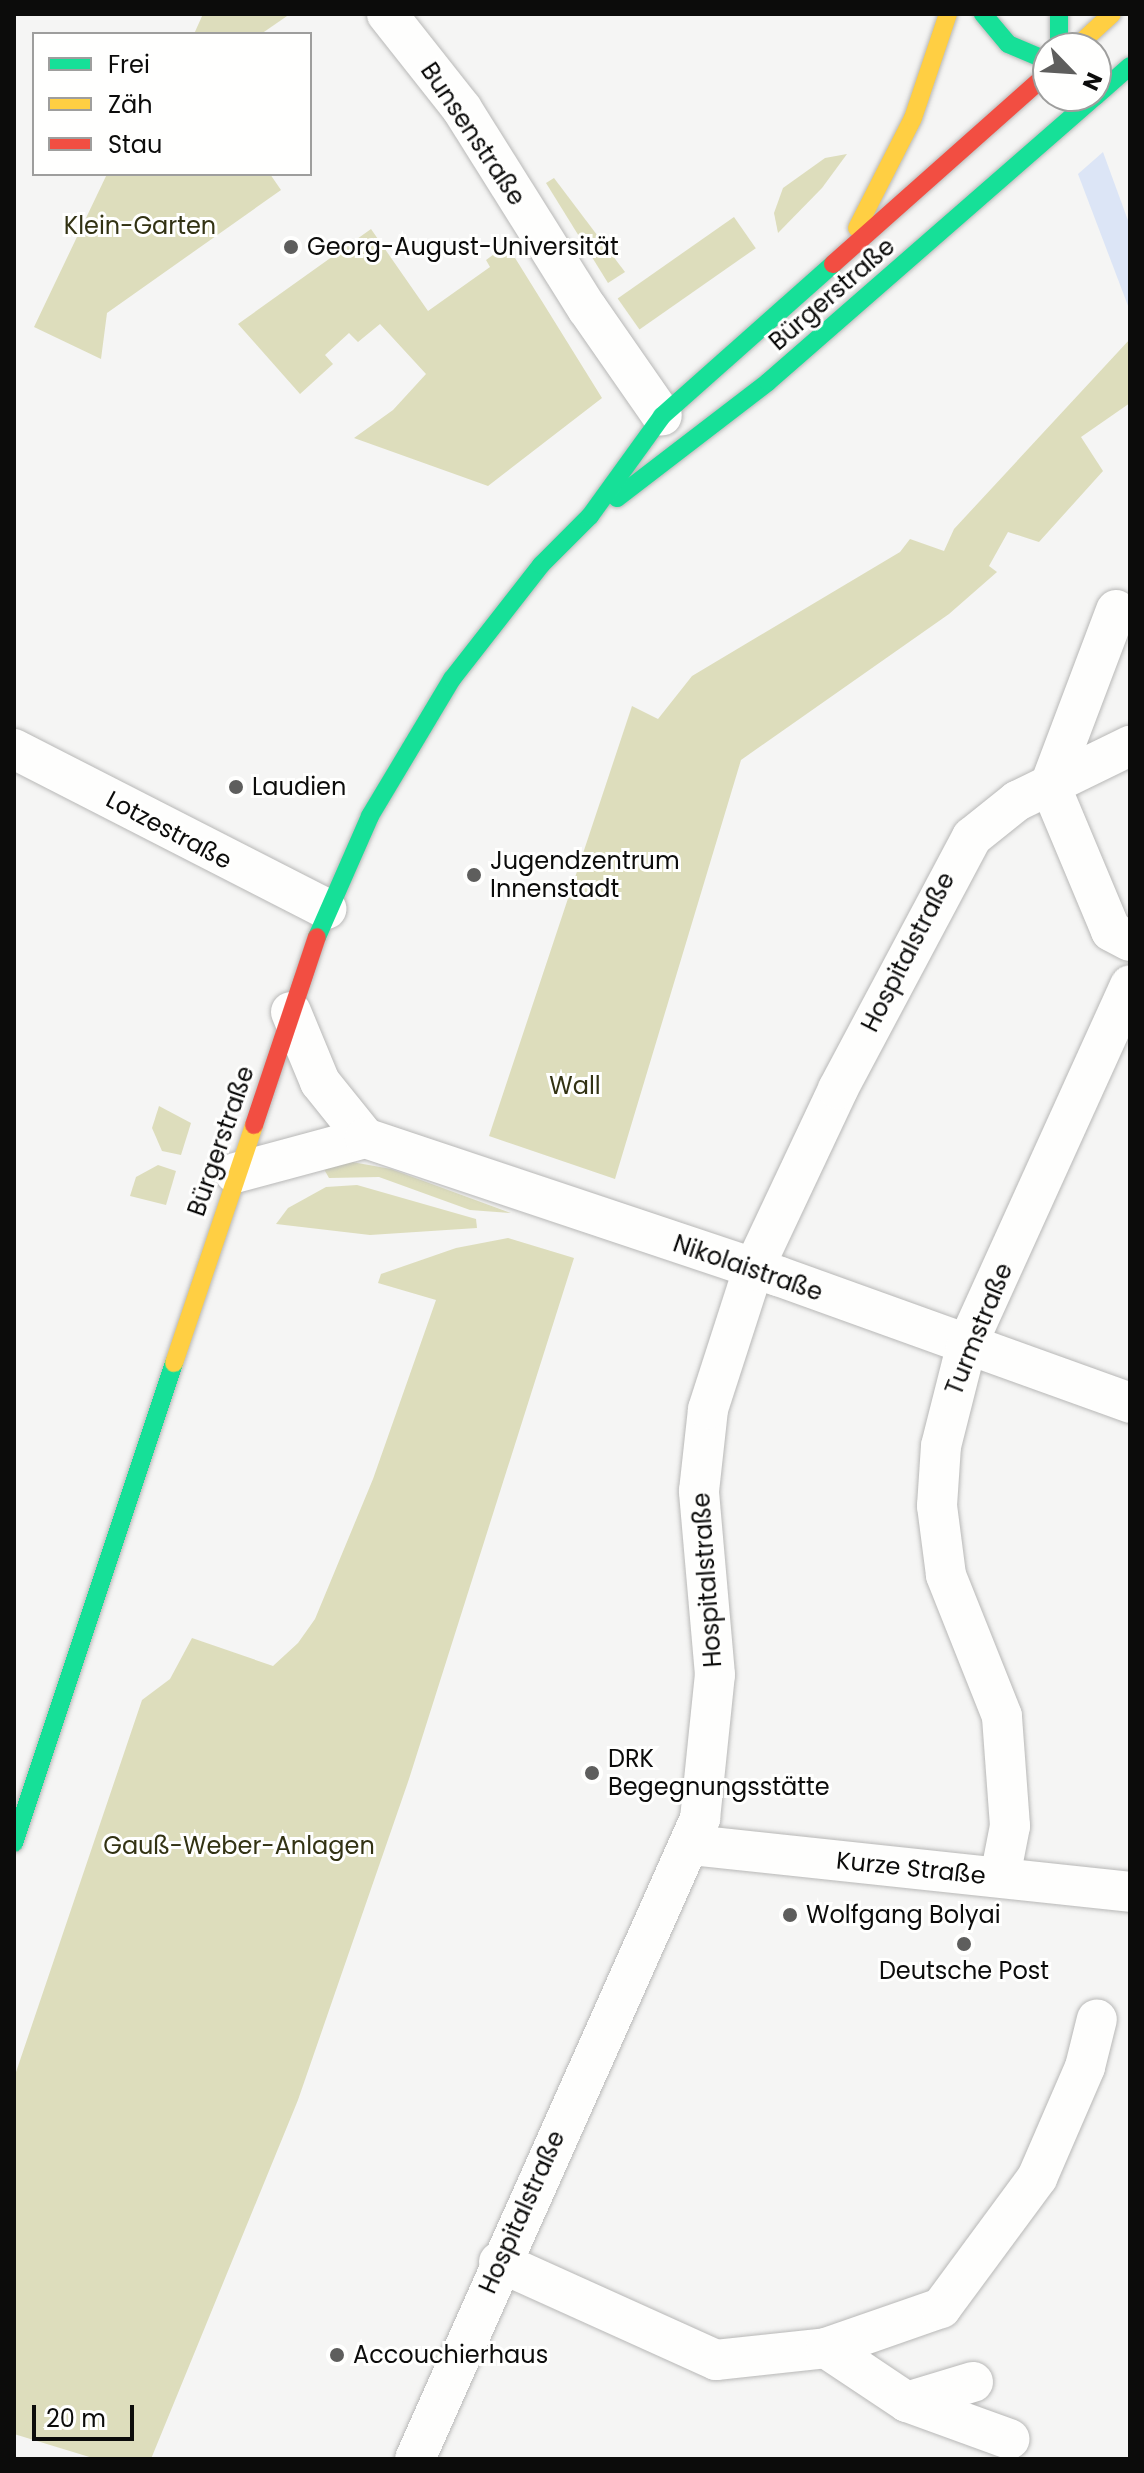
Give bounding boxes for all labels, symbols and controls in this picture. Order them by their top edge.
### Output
legend [32,32,312,176]
north arrow [1032,32,1112,112]
text: Frei [108,48,150,81]
street label: Bunsenstraße [415,57,531,211]
text: N [1075,67,1110,96]
text: Zäh [108,88,153,121]
text: Stau [108,128,162,161]
park label: Klein-Garten [64,212,216,240]
street label: Bürgerstraße [763,232,901,356]
place label: Georg-August-Universität [307,233,619,261]
marker: Georg-August-Universität [282,238,300,256]
place label: Laudien [252,773,346,801]
marker: Laudien [227,778,245,796]
street label: Lotzestraße [101,785,237,875]
place label: Jugendzentrum Innenstadt [490,847,680,903]
marker: Jugendzentrum Innenstadt [465,866,483,884]
street label: Hospitalstraße [855,867,961,1037]
street label: Bürgerstraße [182,1062,260,1220]
park label: Wall [549,1072,601,1100]
street label: Nikolaistraße [669,1229,827,1307]
street label: Turmstraße [939,1259,1019,1399]
street label: Hospitalstraße [687,1492,727,1668]
place label: DRK Begegnungsstätte [608,1745,830,1801]
marker: DRK Begegnungsstätte [583,1764,601,1782]
park label: Gauß-Weber-Anlagen [103,1832,375,1860]
street label: Kurze Straße [835,1846,987,1890]
place label: Wolfgang Bolyai [806,1901,1001,1929]
marker: Wolfgang Bolyai [781,1906,799,1924]
marker: Deutsche Post [955,1935,973,1953]
place label: Deutsche Post [879,1957,1049,1985]
street label: Hospitalstraße [473,2126,571,2298]
place label: Accouchierhaus [353,2341,548,2369]
marker: Accouchierhaus [328,2346,346,2364]
scale bar [36,2389,138,2439]
text: 20 m [46,2402,106,2435]

